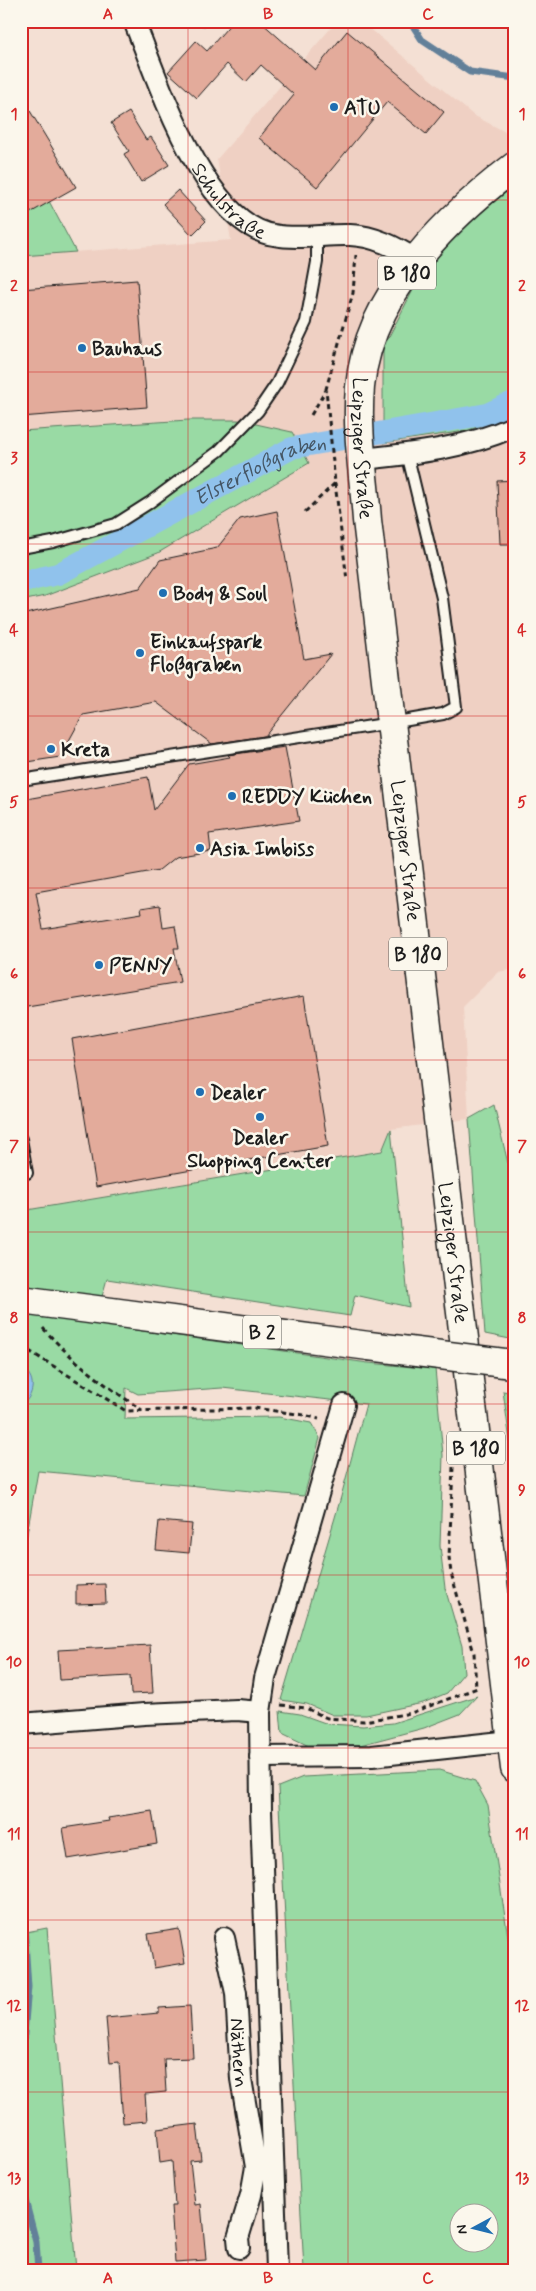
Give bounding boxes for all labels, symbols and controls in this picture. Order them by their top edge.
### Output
text: A [103,4,113,25]
text: B [263,4,273,25]
text: C [422,4,434,25]
place label: ATU [344,95,381,122]
marker: ATU [328,101,340,113]
text: 1 [10,104,18,125]
text: 1 [518,104,526,125]
street label: Schulstraße [184,158,270,247]
road number: B 180 [378,256,436,290]
text: 2 [10,276,18,297]
text: 2 [518,276,526,297]
place label: Bauhaus [92,336,162,363]
marker: Bauhaus [76,342,88,354]
street label: Leipziger Straße [343,376,379,520]
water label: Elsterfloßgraben [189,429,328,513]
text: 3 [10,448,18,469]
text: 3 [518,448,526,469]
place label: Body & Soul [173,581,267,608]
marker: Body & Soul [157,587,169,599]
text: 4 [9,620,19,641]
text: 4 [517,620,527,641]
place label: Einkaufspark Floßgraben [150,629,262,679]
marker: Einkaufspark Floßgraben [134,647,146,659]
place label: Kreta [61,737,110,764]
marker: Kreta [45,743,57,755]
street label: Leipziger Straße [383,779,427,923]
place label: REDDY Küchen [242,784,372,811]
marker: REDDY Küchen [226,790,238,802]
text: 5 [9,792,19,813]
text: 5 [517,792,527,813]
place label: Asia Imbiss [210,836,314,863]
marker: Asia Imbiss [194,842,206,854]
road number: B 180 [389,938,447,971]
place label: PENNY [109,953,172,980]
marker: PENNY [93,959,105,971]
text: 6 [10,964,18,985]
text: 6 [518,964,526,985]
place label: Dealer [210,1080,267,1107]
marker: Dealer [194,1086,206,1098]
marker: Dealer Shopping Center [254,1111,266,1123]
place label: Dealer Shopping Center [187,1125,333,1175]
text: 7 [9,1136,19,1157]
text: 7 [517,1136,527,1157]
street label: Leipziger Straße [431,1181,474,1325]
text: 8 [9,1308,19,1329]
text: 8 [517,1308,527,1329]
road number: B 2 [243,1315,281,1348]
road number: B 180 [447,1432,505,1465]
text: 9 [10,1480,18,1501]
text: 9 [518,1480,526,1501]
text: 10 [6,1652,22,1673]
text: 10 [514,1652,530,1673]
text: 11 [7,1824,21,1845]
text: 11 [515,1824,529,1845]
text: 12 [6,1996,22,2017]
text: 12 [514,1996,530,2017]
street label: Näthern [222,2017,254,2090]
text: 13 [7,2168,21,2189]
text: 13 [515,2168,529,2189]
north arrow [448,2204,498,2254]
text: N [453,2224,472,2235]
text: A [103,2268,113,2289]
text: B [263,2268,273,2289]
text: C [422,2268,434,2289]

